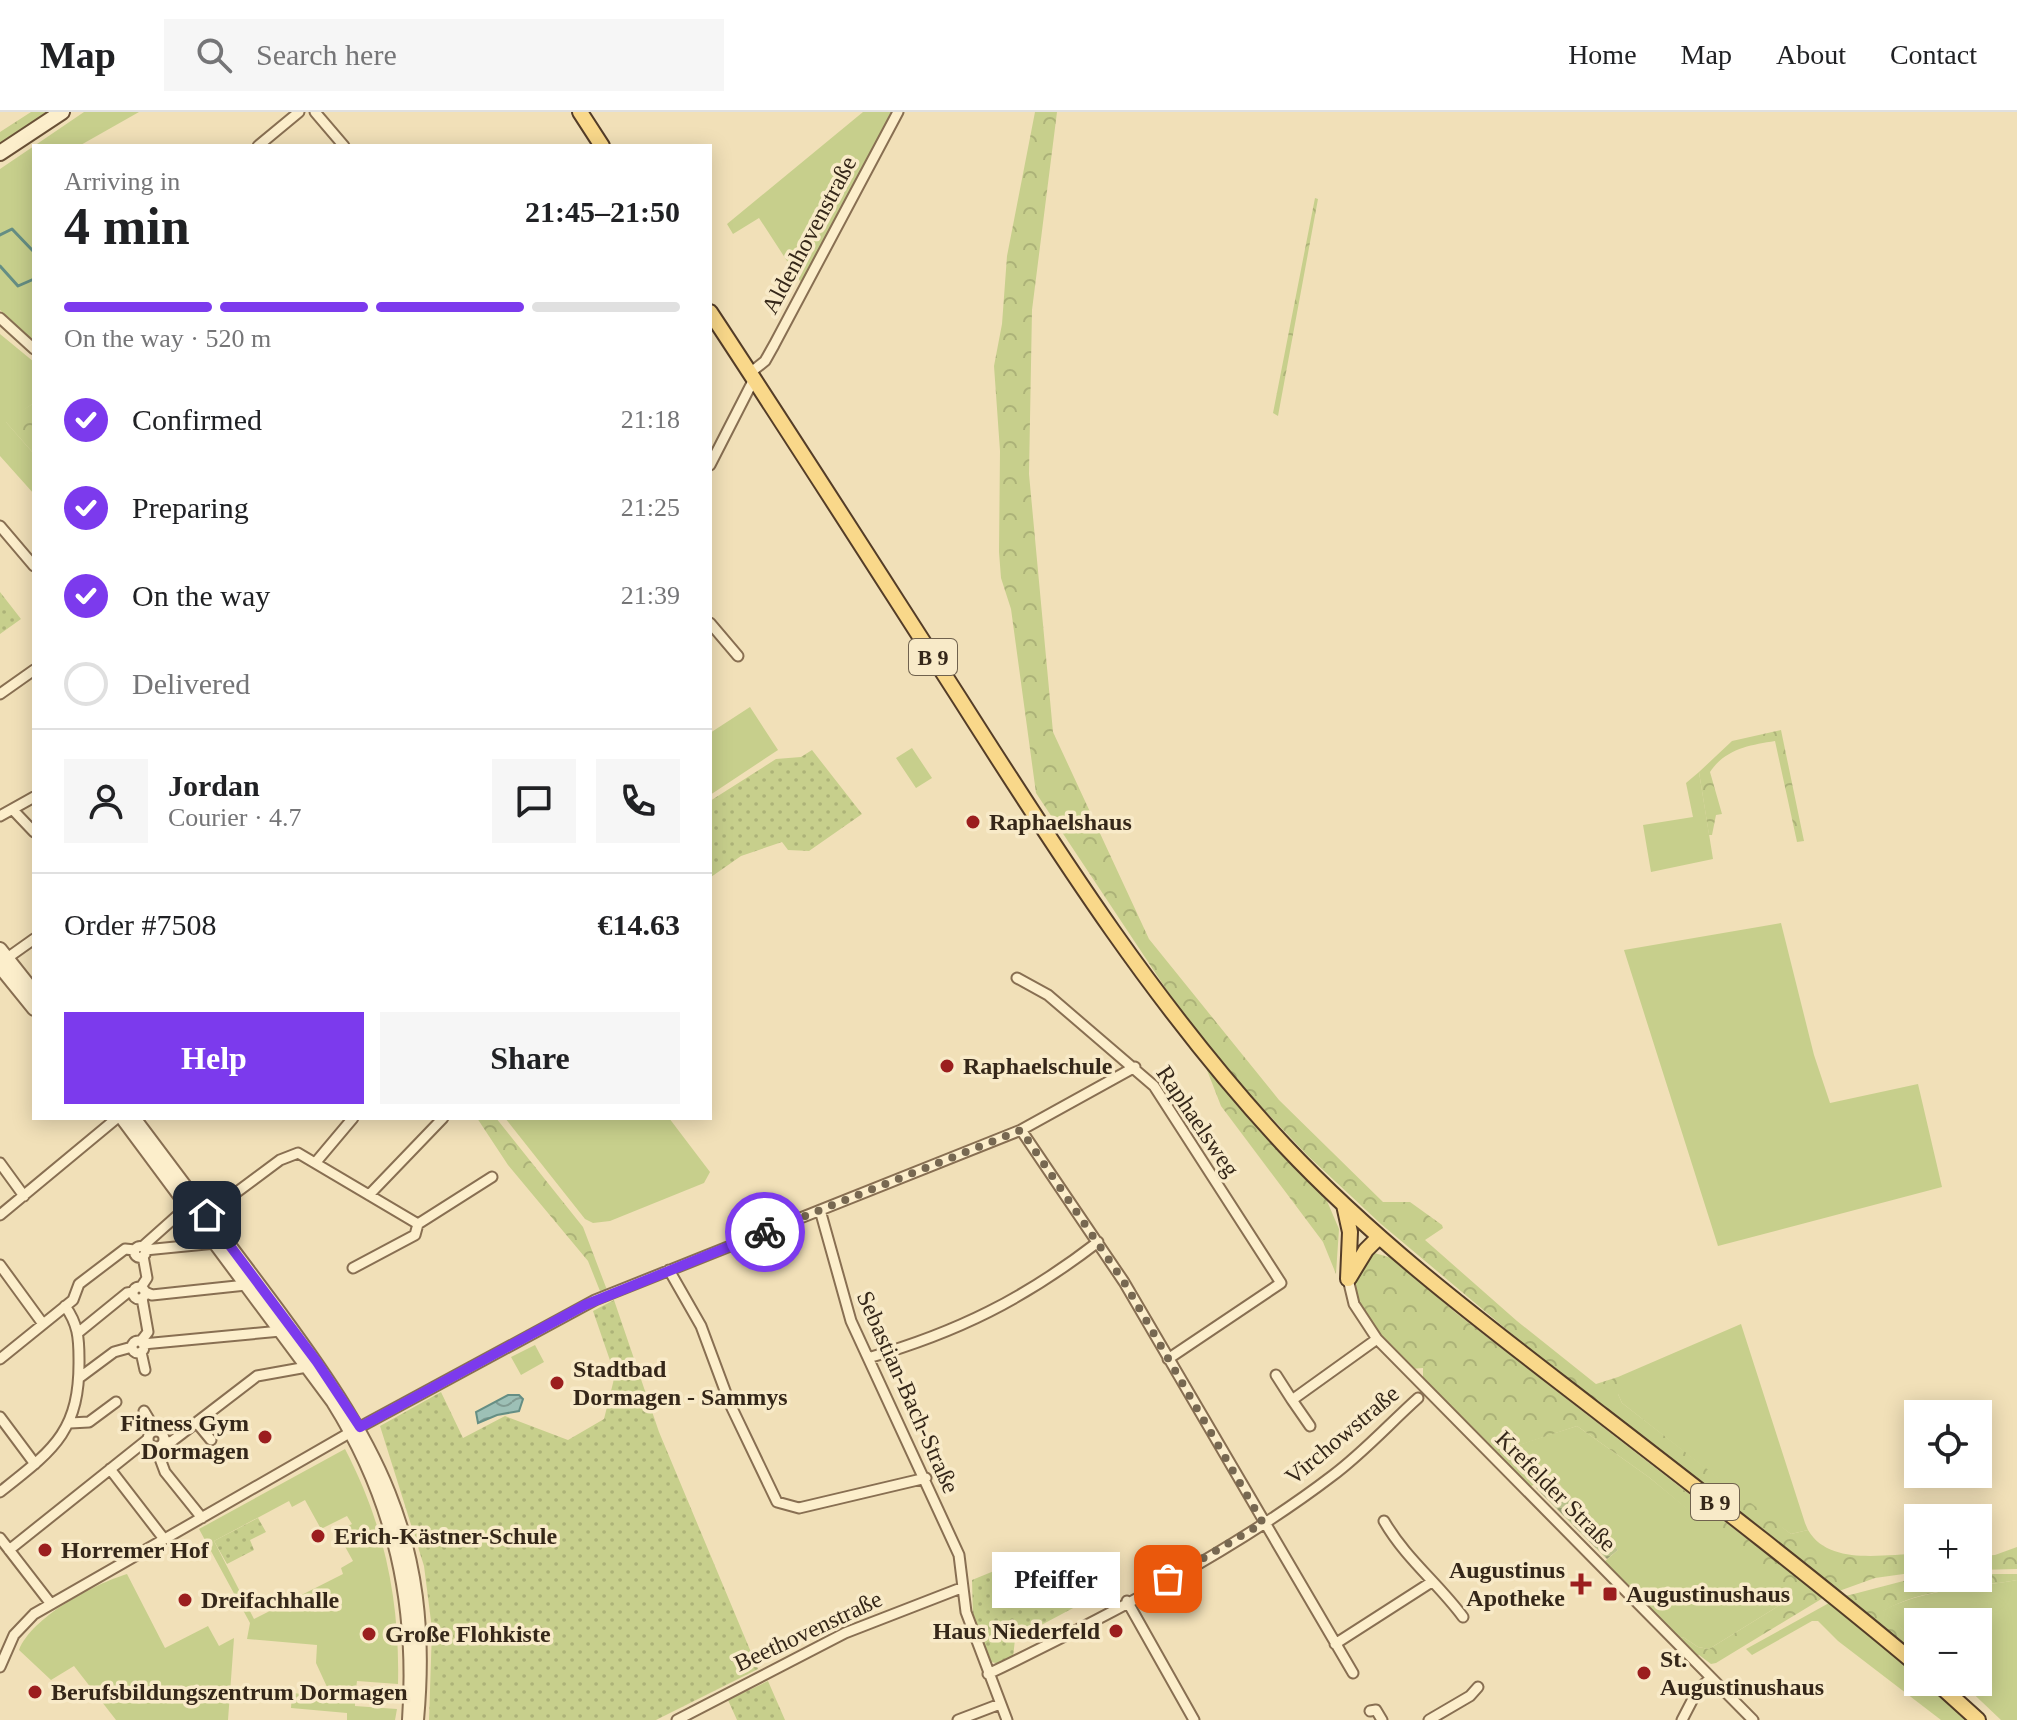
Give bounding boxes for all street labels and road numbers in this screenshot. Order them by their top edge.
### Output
street label: Aldenhovenstraße [757,152,861,318]
road number: B 9 [909,639,957,675]
street label: Raphaelsweg [1151,1061,1245,1181]
street label: Sebastian-Bach-Straße [852,1287,964,1497]
street label: Virchowstraße [1280,1380,1404,1490]
street label: Krefelder Straße [1491,1426,1621,1556]
road number: B 9 [1691,1484,1739,1520]
street label: Beethovenstraße [730,1585,886,1677]

